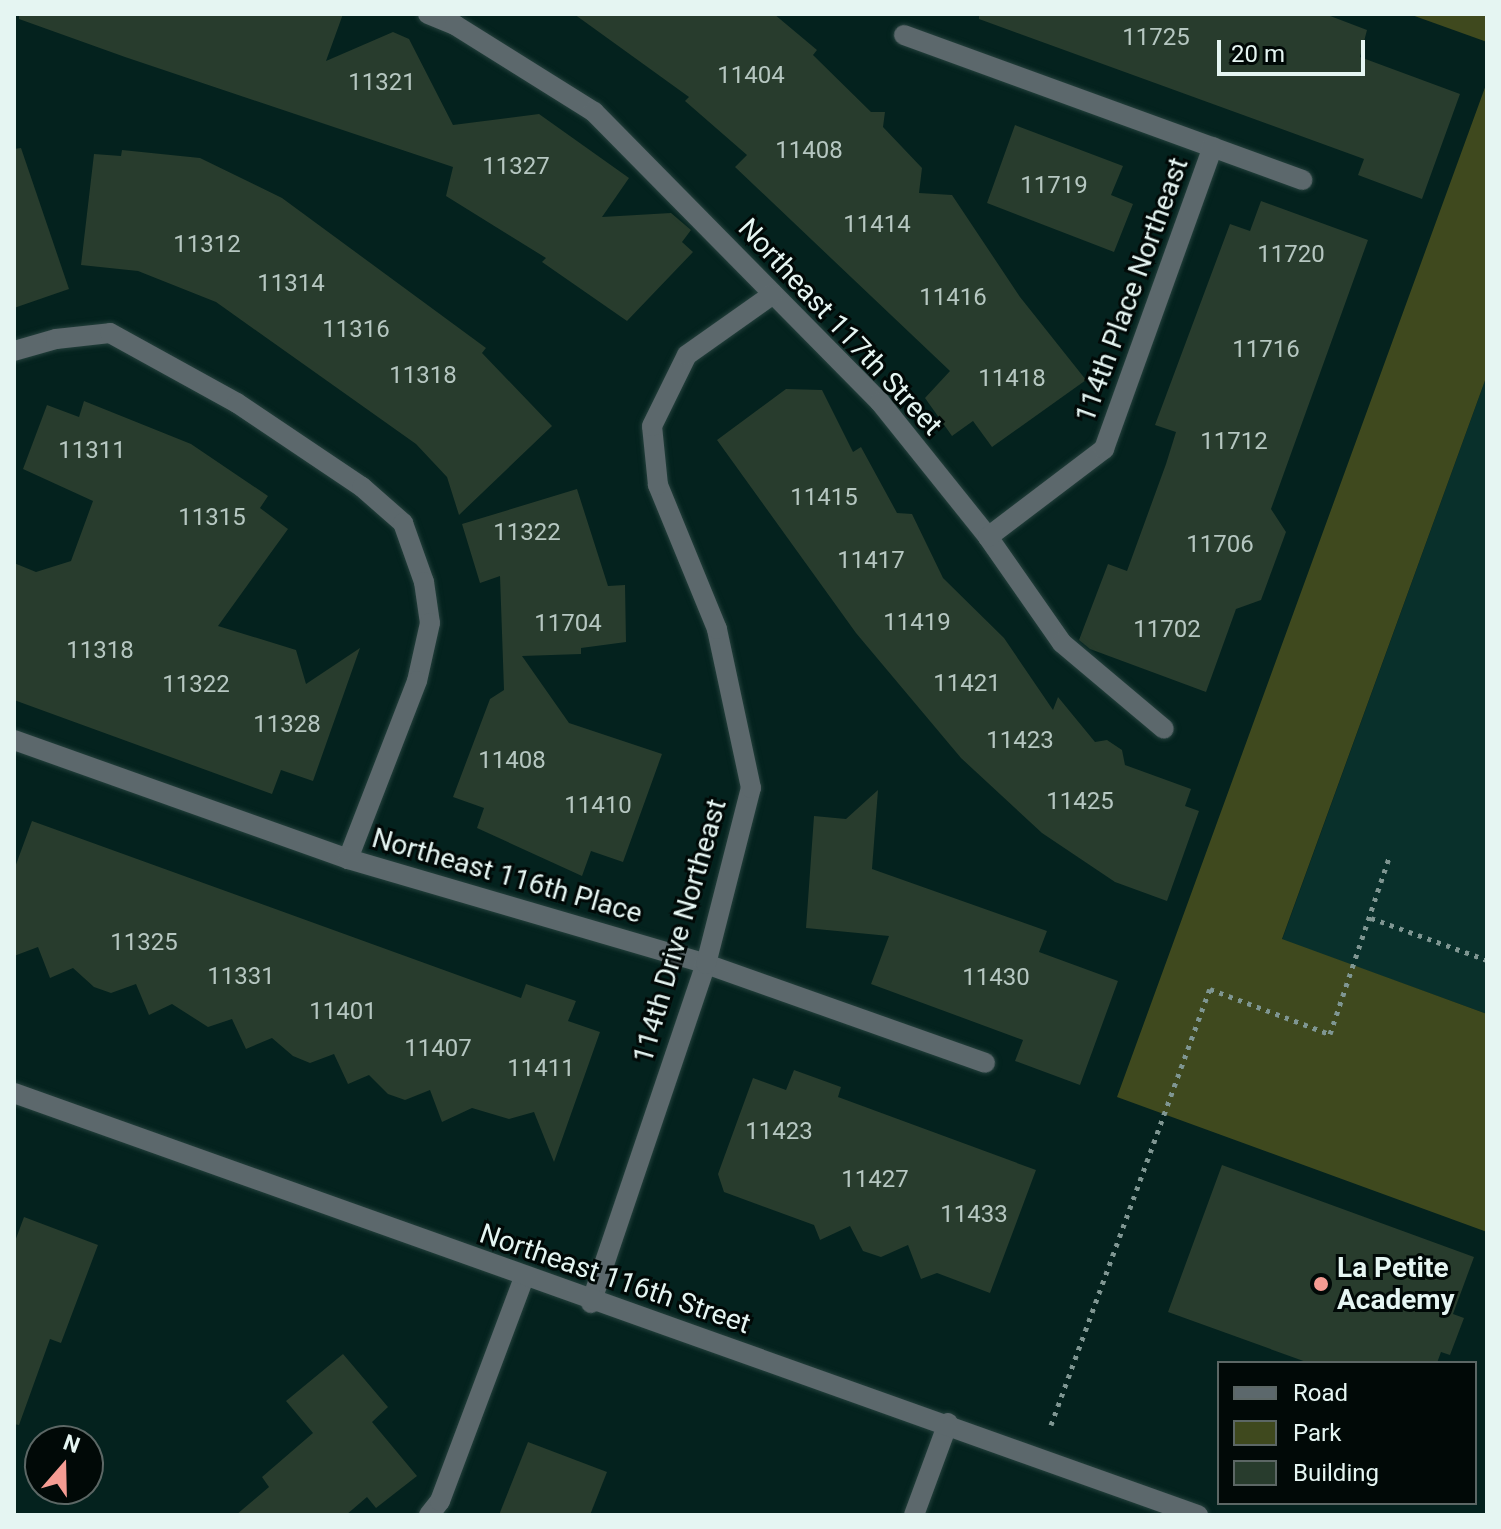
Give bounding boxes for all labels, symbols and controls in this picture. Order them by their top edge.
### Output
house number: 11725 [1122,24,1190,52]
scale bar [1221,24,1369,74]
text: 20 m [1231,40,1285,68]
house number: 11404 [717,62,785,90]
house number: 11321 [348,69,416,97]
house number: 11408 [775,137,843,165]
house number: 11327 [482,153,550,181]
street label: 114th Place Northeast [1068,153,1196,427]
house number: 11719 [1020,172,1088,200]
house number: 11414 [843,211,911,239]
street label: Northeast 117th Street [731,212,949,442]
house number: 11312 [173,231,241,259]
house number: 11720 [1257,241,1325,269]
house number: 11314 [257,270,325,298]
house number: 11416 [919,284,987,312]
house number: 11316 [322,316,390,344]
house number: 11716 [1232,336,1300,364]
house number: 11318 [389,362,457,390]
house number: 11418 [978,365,1046,393]
house number: 11712 [1200,428,1268,456]
house number: 11311 [58,437,126,465]
house number: 11415 [790,484,858,512]
house number: 11315 [178,504,246,532]
house number: 11322 [493,519,561,547]
house number: 11706 [1186,531,1254,559]
house number: 11417 [837,547,905,575]
house number: 11419 [883,609,951,637]
house number: 11704 [534,610,602,638]
house number: 11702 [1133,616,1201,644]
house number: 11318 [66,637,134,665]
house number: 11421 [933,670,1001,698]
house number: 11322 [162,671,230,699]
house number: 11328 [253,711,321,739]
house number: 11423 [986,727,1054,755]
house number: 11408 [478,747,546,775]
house number: 11425 [1046,788,1114,816]
house number: 11410 [564,792,632,820]
street label: 114th Drive Northeast [626,795,734,1067]
street label: Northeast 116th Place [368,821,646,931]
house number: 11325 [110,929,178,957]
house number: 11331 [207,963,275,991]
house number: 11430 [962,964,1030,992]
house number: 11401 [309,998,377,1026]
house number: 11407 [404,1035,472,1063]
house number: 11411 [507,1055,575,1083]
house number: 11423 [745,1118,813,1146]
house number: 11427 [841,1166,909,1194]
house number: 11433 [940,1201,1008,1229]
street label: Northeast 116th Street [475,1217,755,1341]
place label: La Petite Academy [1337,1251,1455,1317]
marker: La Petite Academy [1312,1275,1330,1293]
legend [1217,1361,1477,1505]
text: Road [1293,1379,1348,1407]
text: Park [1293,1419,1341,1447]
north arrow [24,1425,104,1505]
text: N [60,1429,83,1458]
text: Building [1293,1459,1379,1487]

